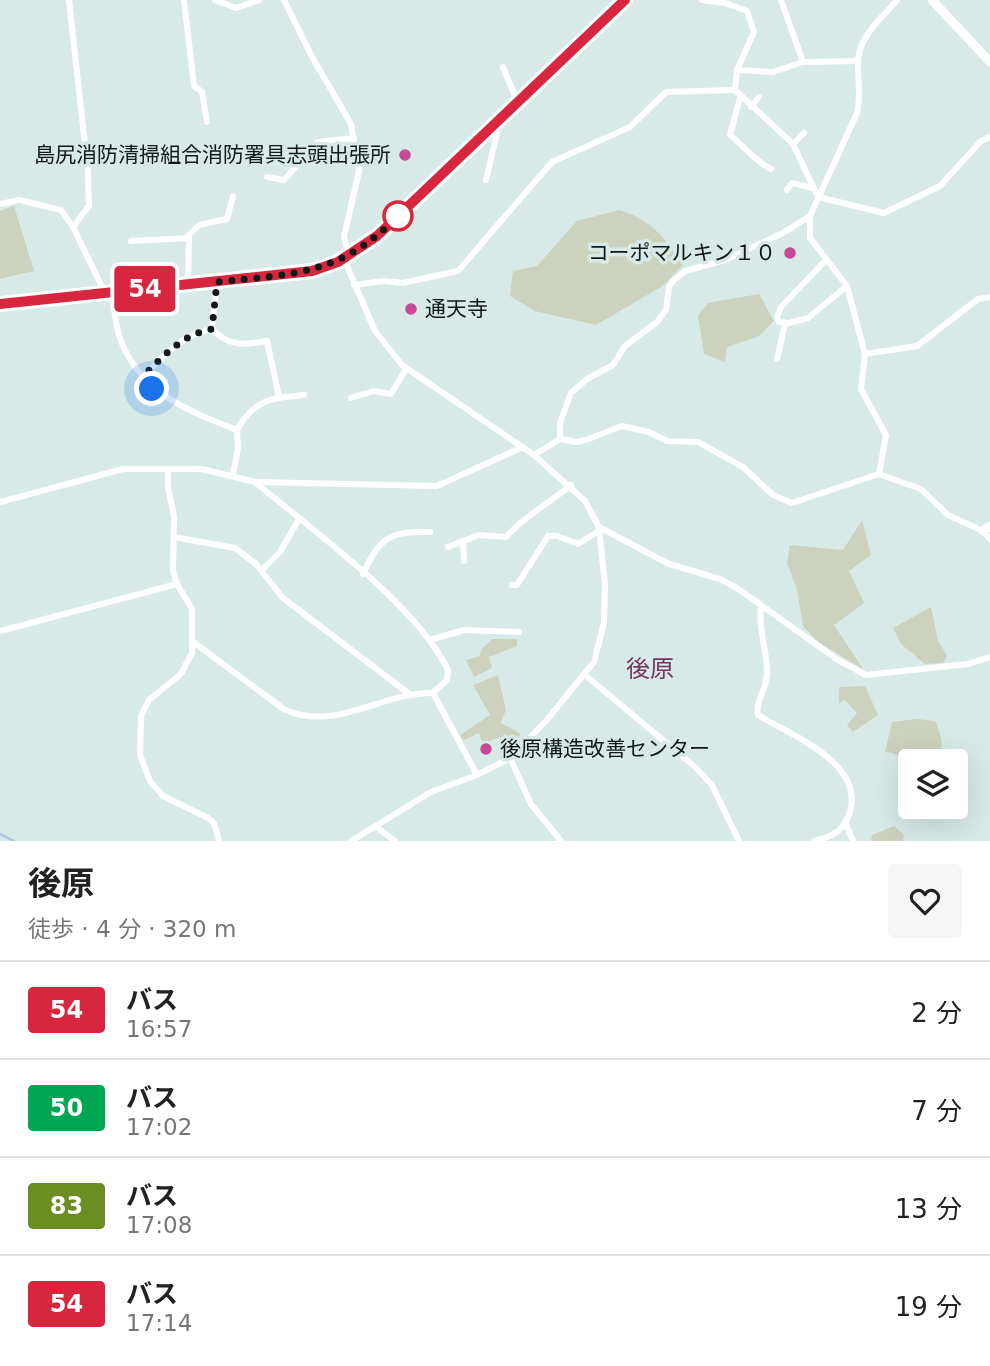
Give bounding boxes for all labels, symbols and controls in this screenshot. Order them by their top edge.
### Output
place label: 島尻消防清掃組合消防署具志頭出張所 [34,143,391,167]
marker: 島尻消防清掃組合消防署具志頭出張所 [397,147,413,163]
unlabelled marker [383,201,413,231]
place label: コーポマルキン１０ [588,241,776,265]
marker: コーポマルキン１０ [782,245,798,261]
line badge: 54 [114,266,176,312]
text: 54 [128,275,162,303]
place label: 通天寺 [425,297,488,321]
marker: 通天寺 [403,301,419,317]
your location [134,371,169,406]
district label: 後原 [626,655,674,683]
place label: 後原構造改善センター [500,737,710,761]
marker: 後原構造改善センター [478,741,494,757]
map controls [898,749,968,819]
button: layers [898,749,968,819]
text: 後原 [28,864,94,903]
button: heart [888,864,962,938]
text: 徒歩 · 4 分 · 320 m [28,916,236,942]
text: バス [126,985,178,1015]
text: 54 [50,996,83,1024]
text: 2 分 [911,998,962,1028]
text: 16:57 [126,1016,192,1042]
text: バス [126,1083,178,1113]
text: 50 [50,1094,83,1122]
text: 7 分 [911,1096,962,1126]
text: 17:02 [126,1114,192,1140]
text: バス [126,1181,178,1211]
text: 83 [50,1192,83,1220]
text: 13 分 [895,1194,962,1224]
text: 17:08 [126,1212,192,1238]
text: バス [126,1279,178,1309]
text: 54 [50,1290,83,1318]
text: 19 分 [895,1292,962,1322]
text: 17:14 [126,1310,192,1336]

